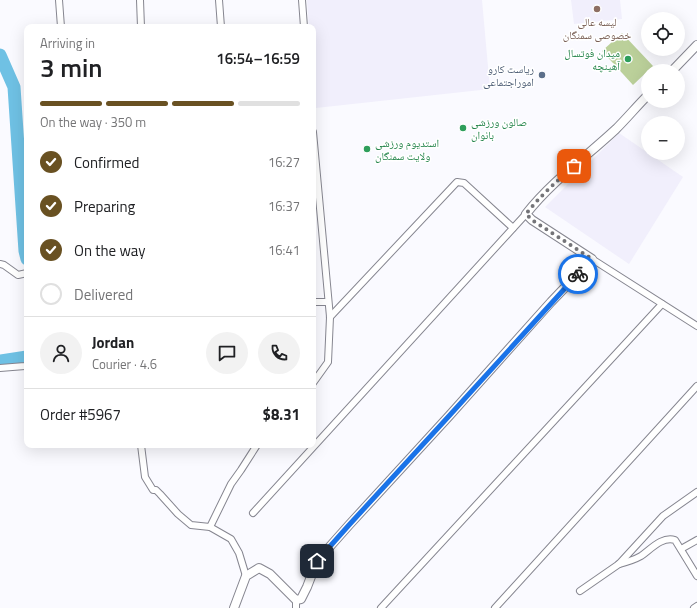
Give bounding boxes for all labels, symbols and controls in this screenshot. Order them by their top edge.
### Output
marker: لیسه عالی خصوصی سمنگان [592,4,602,14]
map controls [641,12,685,160]
button: locate [641,12,685,56]
place label: لیسه عالی خصوصی سمنگان [563,14,631,43]
text: Arriving in [40,33,95,53]
place label: میدان فوتسال آهینچه [564,45,620,74]
text: 16:54–16:59 [216,47,300,70]
text: 3 min [40,48,103,87]
marker: میدان فوتسال آهینچه [623,54,633,64]
place label: ریاست کارو اموراجتماعی [483,61,534,90]
button: + [641,64,685,108]
marker: ریاست کارو اموراجتماعی [537,70,547,80]
text: On the way · 350 m [40,112,146,132]
place label: صالون ورزشی بانوان [471,114,527,143]
button: − [641,116,685,160]
marker: صالون ورزشی بانوان [458,123,468,133]
place label: استدیوم ورزشی ولایت سمنگان [375,135,439,164]
marker: استدیوم ورزشی ولایت سمنگان [362,144,372,154]
pin [557,149,591,183]
icon: check [40,151,62,173]
text: Confirmed [74,151,139,174]
text: 16:27 [268,152,300,172]
icon: bag [563,155,585,177]
icon: check [40,195,62,217]
text: Preparing [74,195,135,218]
text: 16:37 [268,196,300,216]
icon: check [40,239,62,261]
text: On the way [74,239,146,262]
text: 16:41 [268,240,300,260]
courier [558,254,598,294]
icon: bike [567,263,589,285]
text: Delivered [74,283,133,306]
text: Jordan [92,331,134,354]
button: person [40,332,82,374]
button: chat [206,332,248,374]
button: phone [258,332,300,374]
text: Courier · 4.6 [92,354,157,374]
text: Order #5967 [40,403,121,426]
text: $8.31 [263,403,300,426]
pin [300,544,334,578]
icon: home [306,550,328,572]

